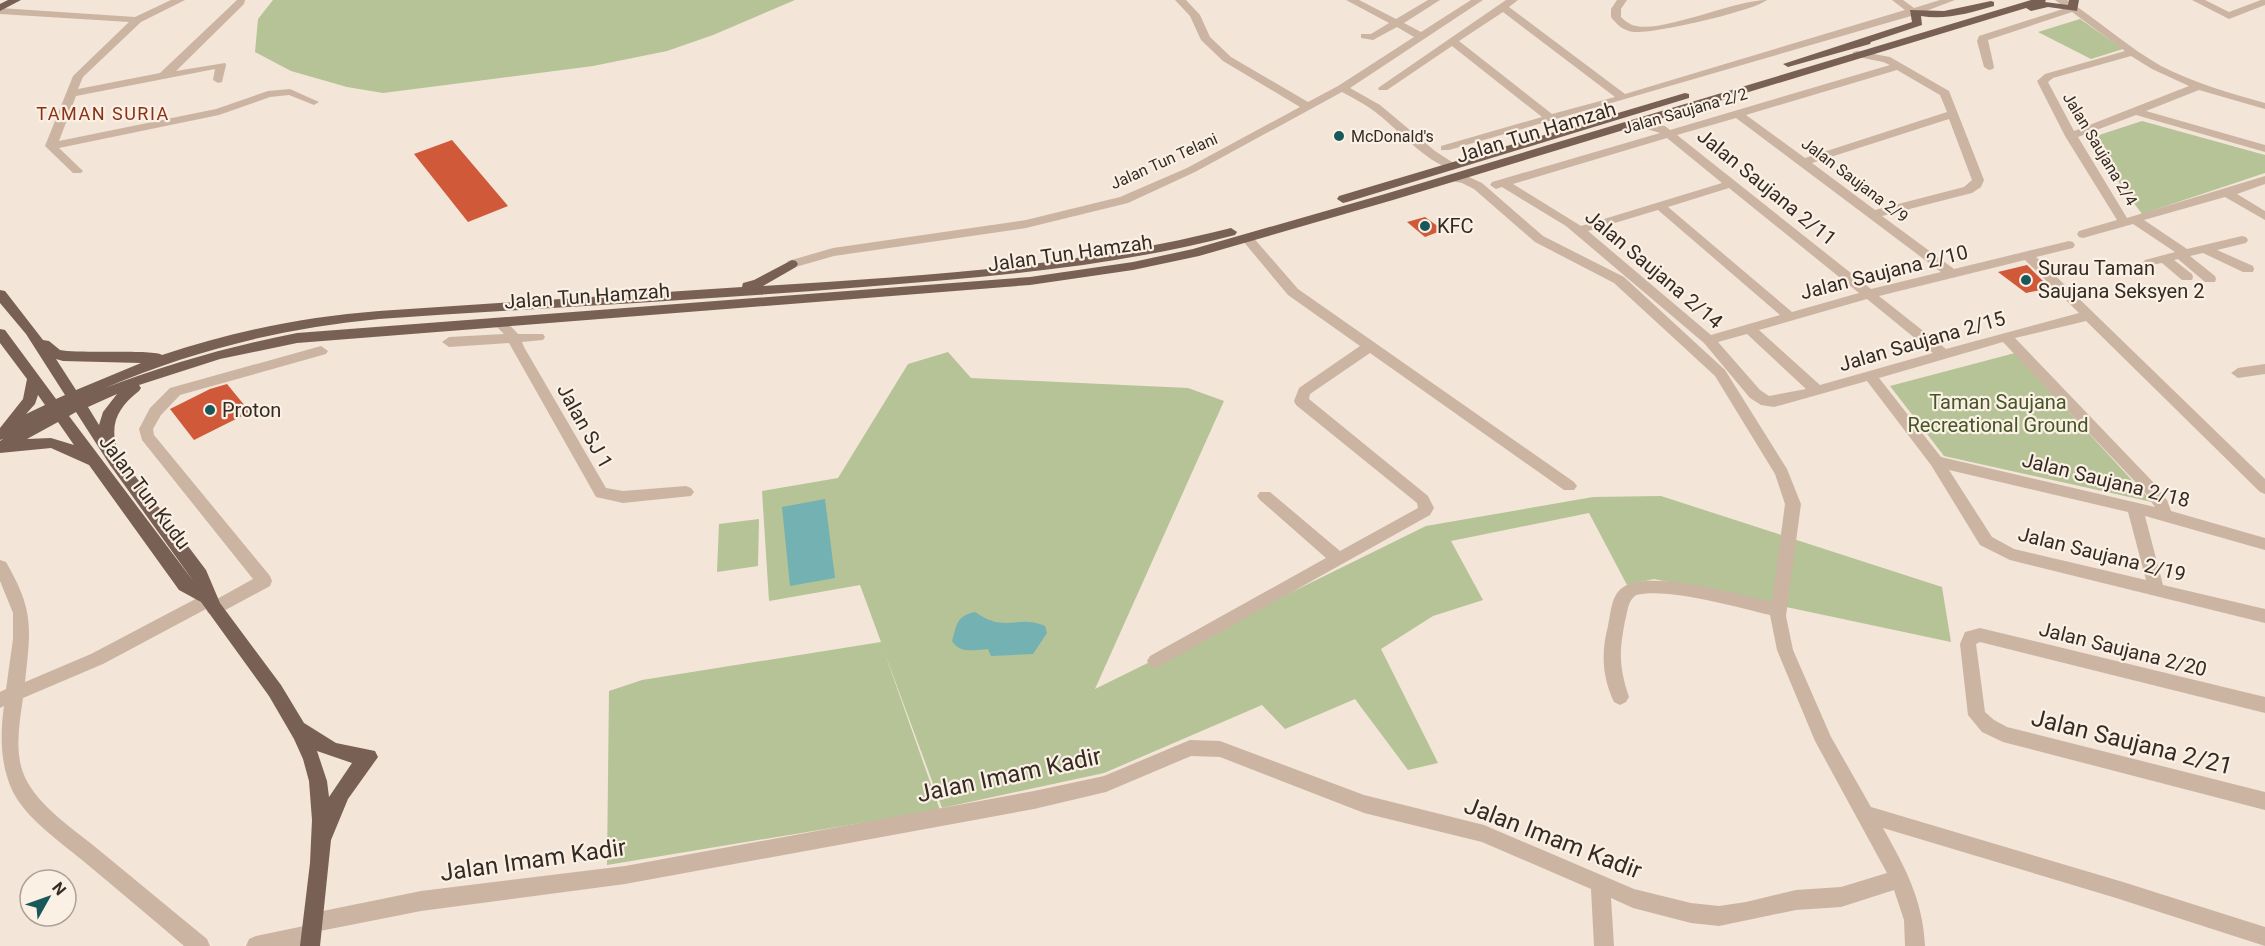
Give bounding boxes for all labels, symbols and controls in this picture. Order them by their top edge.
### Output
street label: Jalan Saujana 2/2 [1621,84,1749,138]
street label: Jalan Saujana 2/4 [2059,89,2141,209]
street label: Jalan Tun Hamzah [1453,96,1619,168]
district label: TAMAN SURIA [36,103,170,124]
street label: Jalan Saujana 2/11 [1693,124,1841,250]
place label: McDonald's [1351,127,1434,146]
street label: Jalan Tun Telani [1107,129,1221,193]
marker: McDonald's [1332,129,1346,143]
street label: Jalan Saujana 2/9 [1798,134,1912,226]
street label: Jalan Saujana 2/14 [1580,205,1728,333]
place label: KFC [1437,214,1474,238]
marker: KFC [1418,219,1432,233]
street label: Jalan Tun Hamzah [986,230,1154,276]
street label: Jalan Saujana 2/10 [1798,240,1970,304]
place label: Surau Taman Saujana Seksyen 2 [2038,256,2204,303]
marker: Surau Taman Saujana Seksyen 2 [2019,273,2033,287]
street label: Jalan Tun Hamzah [503,278,671,314]
street label: Jalan Saujana 2/15 [1836,306,2008,376]
street label: Jalan SJ 1 [552,380,618,472]
park label: Taman Saujana Recreational Ground [1908,390,2089,437]
place label: Proton [222,398,281,422]
marker: Proton [203,403,217,417]
street label: Jalan Tun Kudu [94,430,196,554]
street label: Jalan Saujana 2/18 [2020,448,2192,512]
street label: Jalan Saujana 2/19 [2016,522,2188,586]
street label: Jalan Saujana 2/20 [2037,617,2209,681]
street label: Jalan Saujana 2/21 [2028,703,2236,781]
street label: Jalan Imam Kadir [914,742,1104,808]
street label: Jalan Imam Kadir [1460,791,1646,885]
street label: Jalan Imam Kadir [438,833,628,887]
north arrow [18,868,78,928]
text: N [48,878,70,899]

